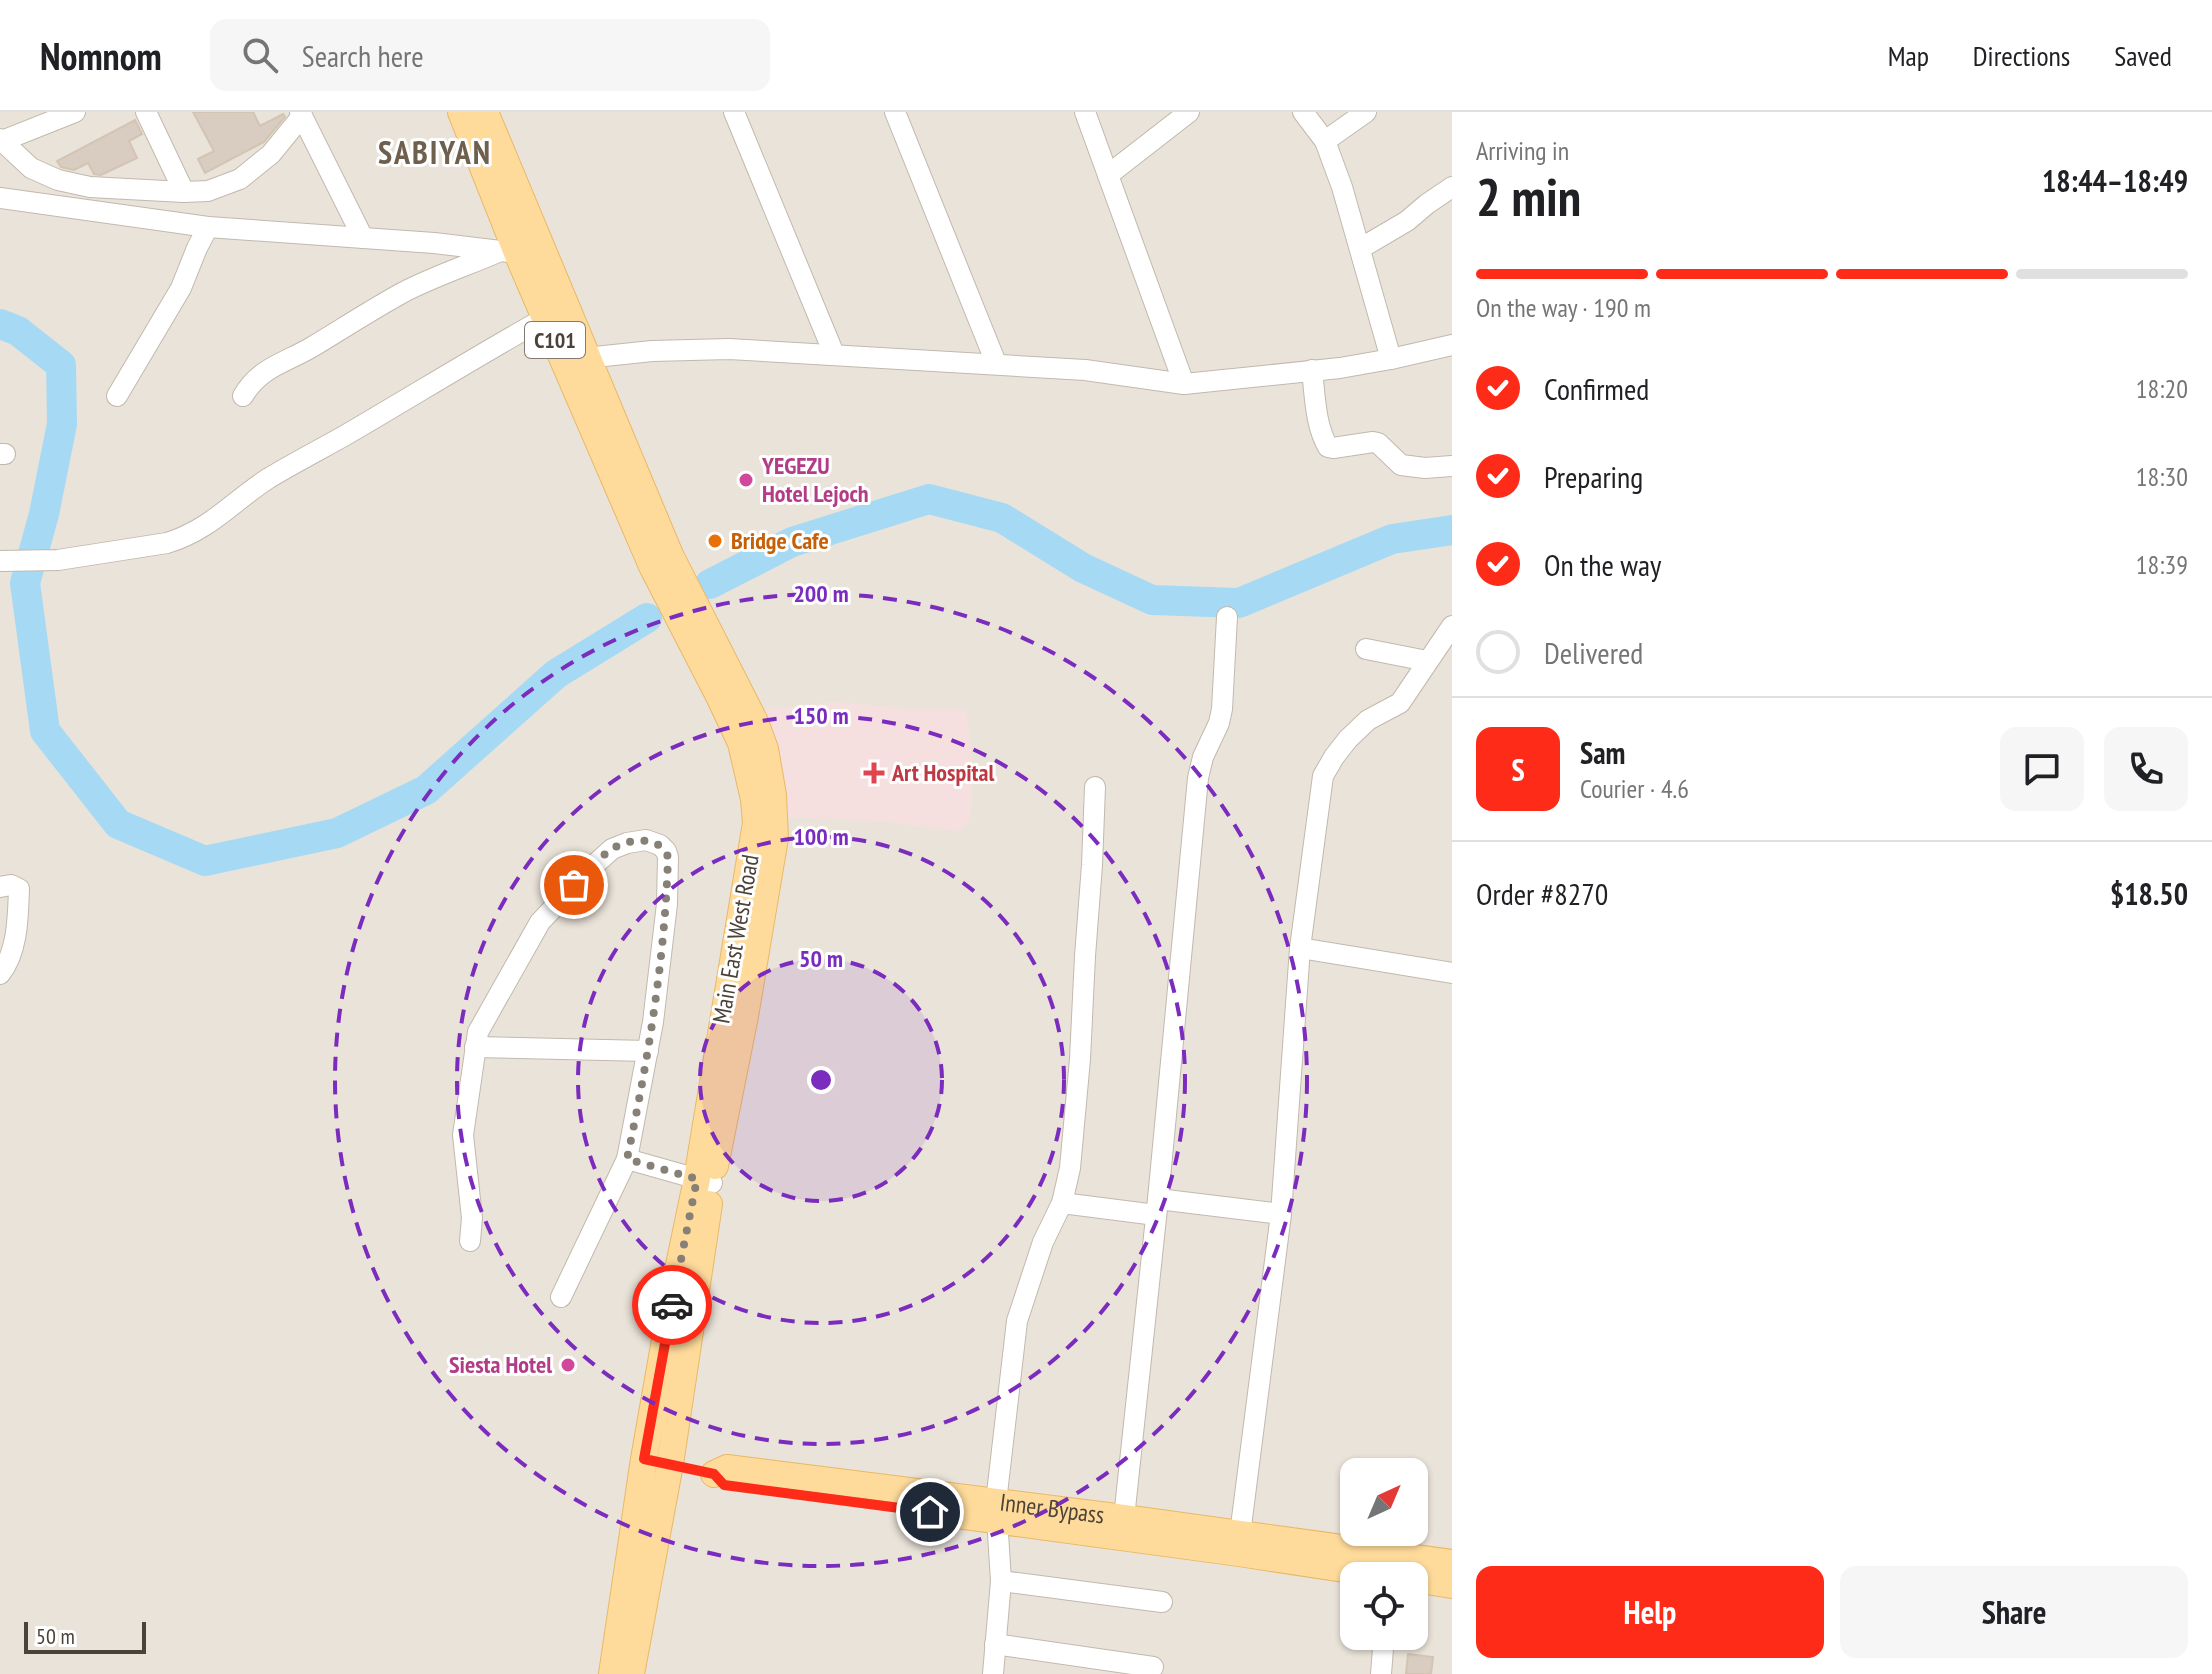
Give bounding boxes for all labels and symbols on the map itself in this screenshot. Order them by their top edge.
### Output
district label: SABIYAN [378,131,492,173]
road number: C101 [525,322,585,358]
place label: YEGEZU Hotel Lejoch [761,450,869,509]
marker: YEGEZU Hotel Lejoch [737,471,755,489]
place label: Bridge Cafe [731,525,829,556]
marker: Bridge Cafe [706,532,724,550]
text: 200 m [793,578,849,609]
text: 150 m [793,700,849,731]
place label: Art Hospital [891,757,994,788]
marker: Art Hospital [863,762,885,784]
text: 100 m [793,821,849,852]
pin [540,851,608,919]
street label: Main East West Road [705,852,766,1026]
text: 50 m [799,943,843,974]
centre of rings [807,1066,835,1094]
courier [632,1265,712,1345]
place label: Siesta Hotel [449,1349,552,1380]
marker: Siesta Hotel [559,1356,577,1374]
north arrow [1340,1458,1428,1546]
pin [896,1478,964,1546]
street label: Inner Bypass [998,1487,1106,1530]
scale bar [24,1618,146,1654]

